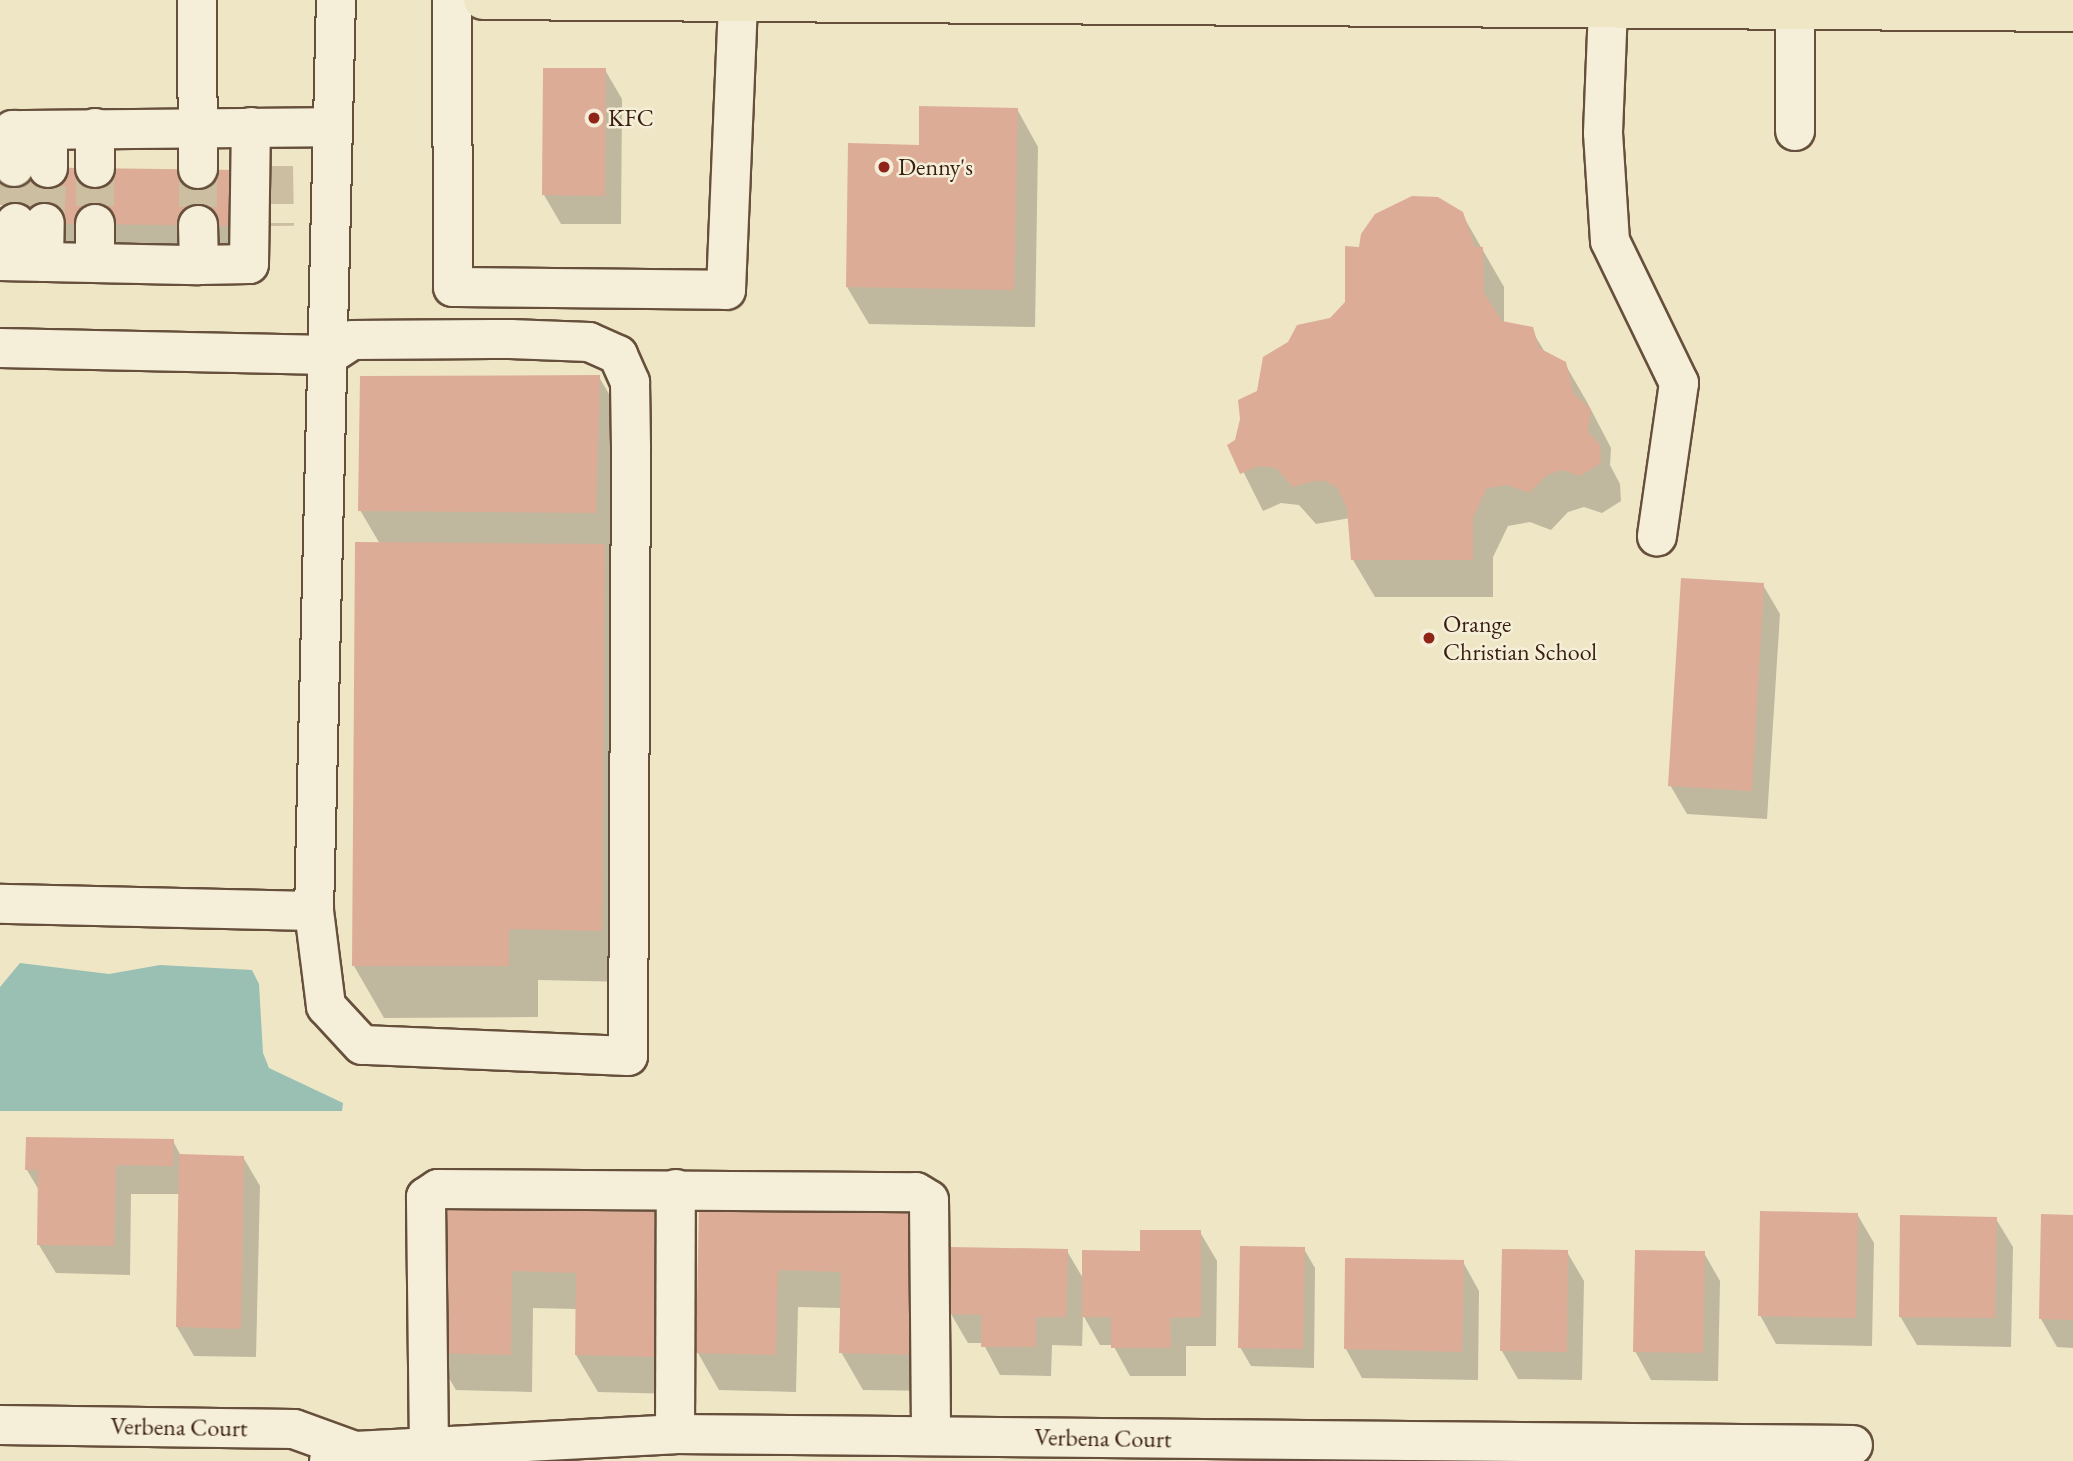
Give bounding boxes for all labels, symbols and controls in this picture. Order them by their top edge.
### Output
place label: KFC [608,104,654,132]
marker: KFC [586,110,602,126]
place label: Denny's [898,153,973,181]
marker: Denny's [876,159,892,175]
place label: Orange Christian School [1443,610,1597,666]
marker: Orange Christian School [1421,630,1437,646]
street label: Verbena Court [110,1411,248,1443]
street label: Verbena Court [1034,1422,1172,1454]

